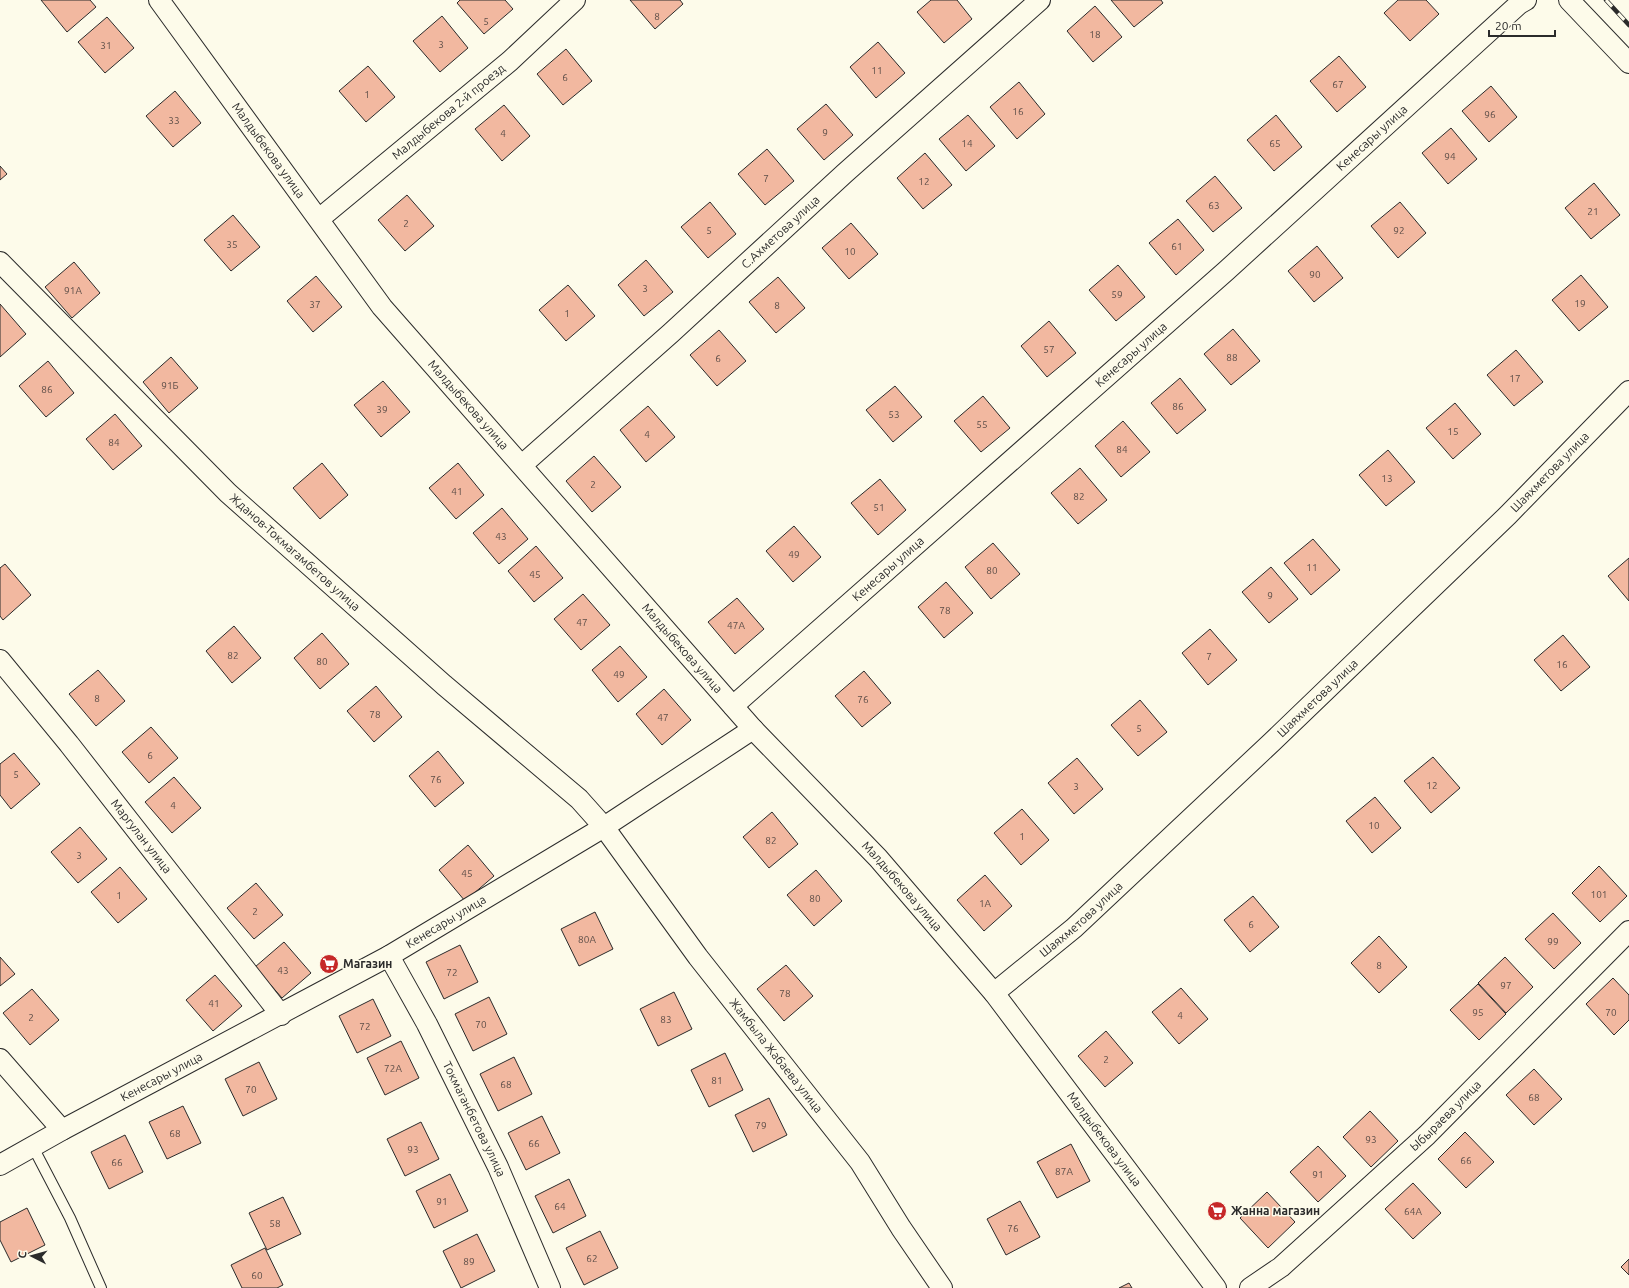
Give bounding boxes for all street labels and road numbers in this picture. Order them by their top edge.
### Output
street label: Малдыбекова 2-й проезд [389,61,507,162]
street label: Малдыбекова улица [230,100,308,200]
street label: Кенесары улица [1334,102,1410,173]
street label: С.Ахметова улица [739,193,822,271]
street label: Кенесары улица [1092,319,1169,389]
street label: Малдыбекова улица [426,357,511,452]
street label: Шаяхметова улица [1508,429,1591,515]
street label: Жданов-Токмагамбетов улица [227,491,363,613]
street label: Кенесары улица [850,534,926,604]
street label: Малдыбекова улица [640,601,725,695]
street label: Шаяхметова улица [1274,656,1360,739]
street label: Маргулан улица [109,797,175,876]
street label: Малдыбекова улица [860,839,945,933]
street label: Шаяхметова улица [1037,879,1125,959]
street label: Кенесары улица [403,892,488,950]
street label: Жамбыла Жабаева улица [727,996,825,1115]
street label: Кенесары улица [118,1049,204,1104]
street label: Токмаганбетова улица [441,1059,508,1178]
street label: Ыбыраева улица [1407,1078,1483,1153]
street label: Малдыбекова улица [1065,1089,1144,1189]

